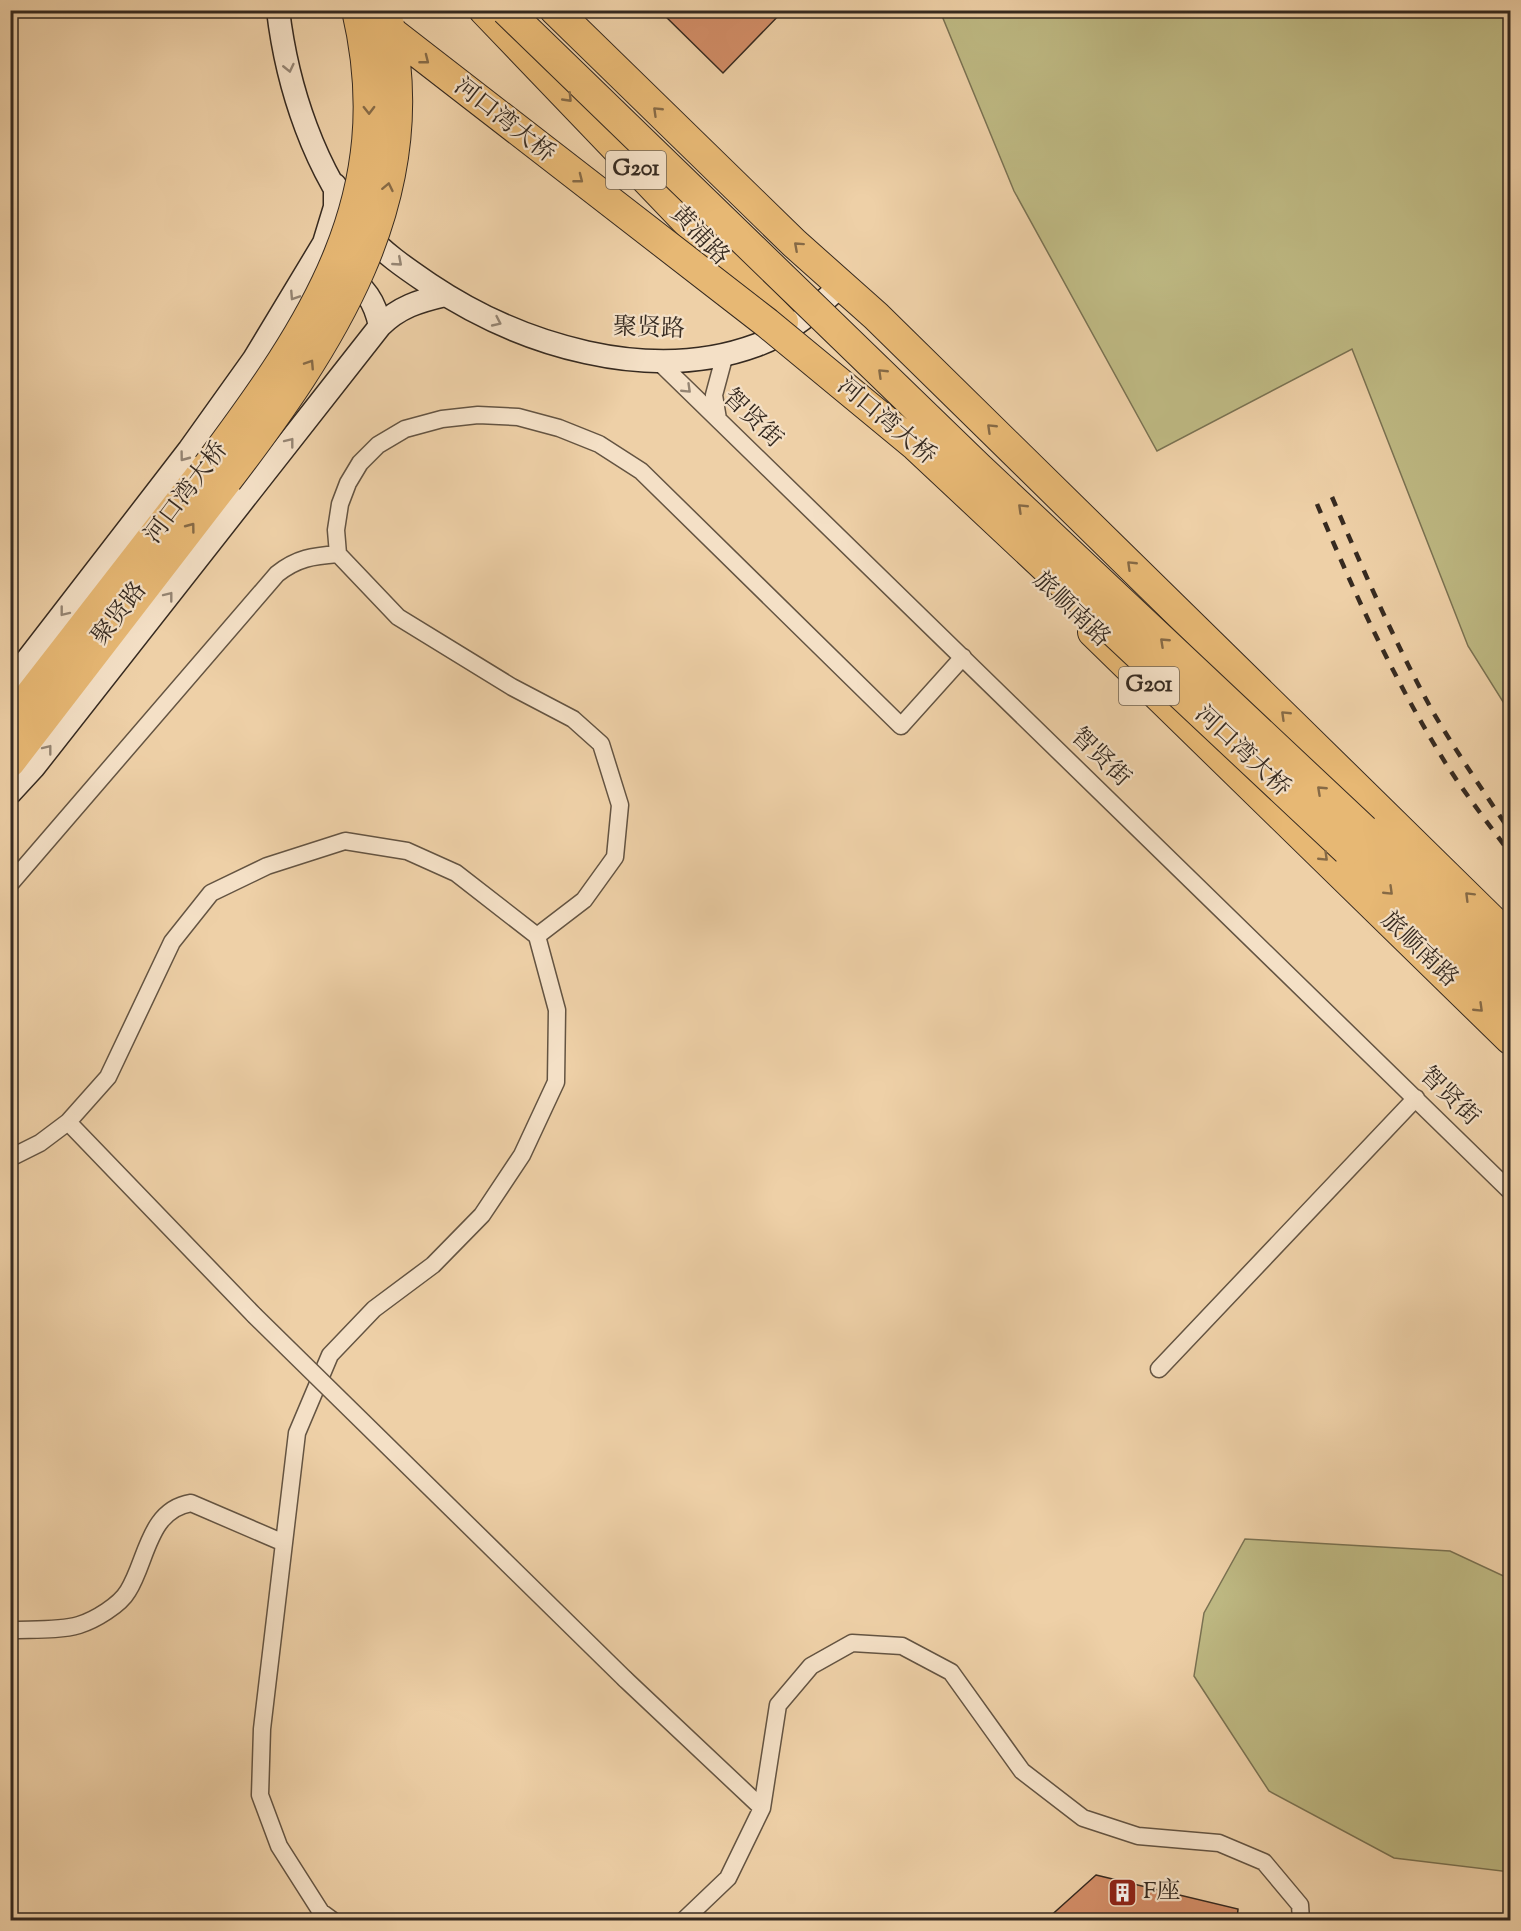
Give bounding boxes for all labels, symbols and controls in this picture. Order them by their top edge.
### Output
one-way arrow [418,53,429,64]
one-way arrow [281,63,294,73]
street label: 河口湾大桥 [446,71,562,171]
one-way arrow [561,92,572,102]
one-way arrow [363,105,376,114]
one-way arrow [654,107,665,118]
road number: G201 [606,151,666,189]
one-way arrow [573,172,584,183]
one-way arrow [380,182,393,192]
street label: 黄浦路 [662,198,736,274]
one-way arrow [794,242,805,253]
one-way arrow [391,254,402,265]
one-way arrow [290,290,301,301]
street label: 聚贤路 [612,311,686,347]
one-way arrow [491,315,502,327]
one-way arrow [302,360,313,371]
one-way arrow [878,369,888,380]
street label: 河口湾大桥 [829,370,943,474]
one-way arrow [680,382,691,393]
street label: 智贤街 [714,382,790,456]
one-way arrow [987,425,998,436]
street label: 河口湾大桥 [137,435,237,551]
one-way arrow [282,438,293,449]
one-way arrow [180,451,191,462]
one-way arrow [1018,505,1029,516]
one-way arrow [184,522,195,533]
one-way arrow [1127,561,1138,572]
street label: 旅顺南路 [1025,564,1117,656]
street label: 聚贤路 [84,575,156,653]
one-way arrow [162,591,173,602]
one-way arrow [61,605,72,616]
one-way arrow [1160,638,1170,649]
road number: G201 [1119,667,1179,705]
street label: 河口湾大桥 [1187,699,1297,805]
one-way arrow [1282,712,1293,723]
street label: 智贤街 [1062,721,1138,795]
one-way arrow [41,744,52,755]
one-way arrow [1318,786,1328,797]
one-way arrow [1317,850,1328,861]
one-way arrow [1382,884,1392,895]
one-way arrow [1465,893,1476,903]
street label: 旅顺南路 [1373,904,1465,996]
one-way arrow [1471,1001,1482,1012]
street label: 智贤街 [1411,1060,1487,1134]
place label: F座 [1143,1875,1180,1909]
building icon: F座 [1106,1876,1138,1908]

